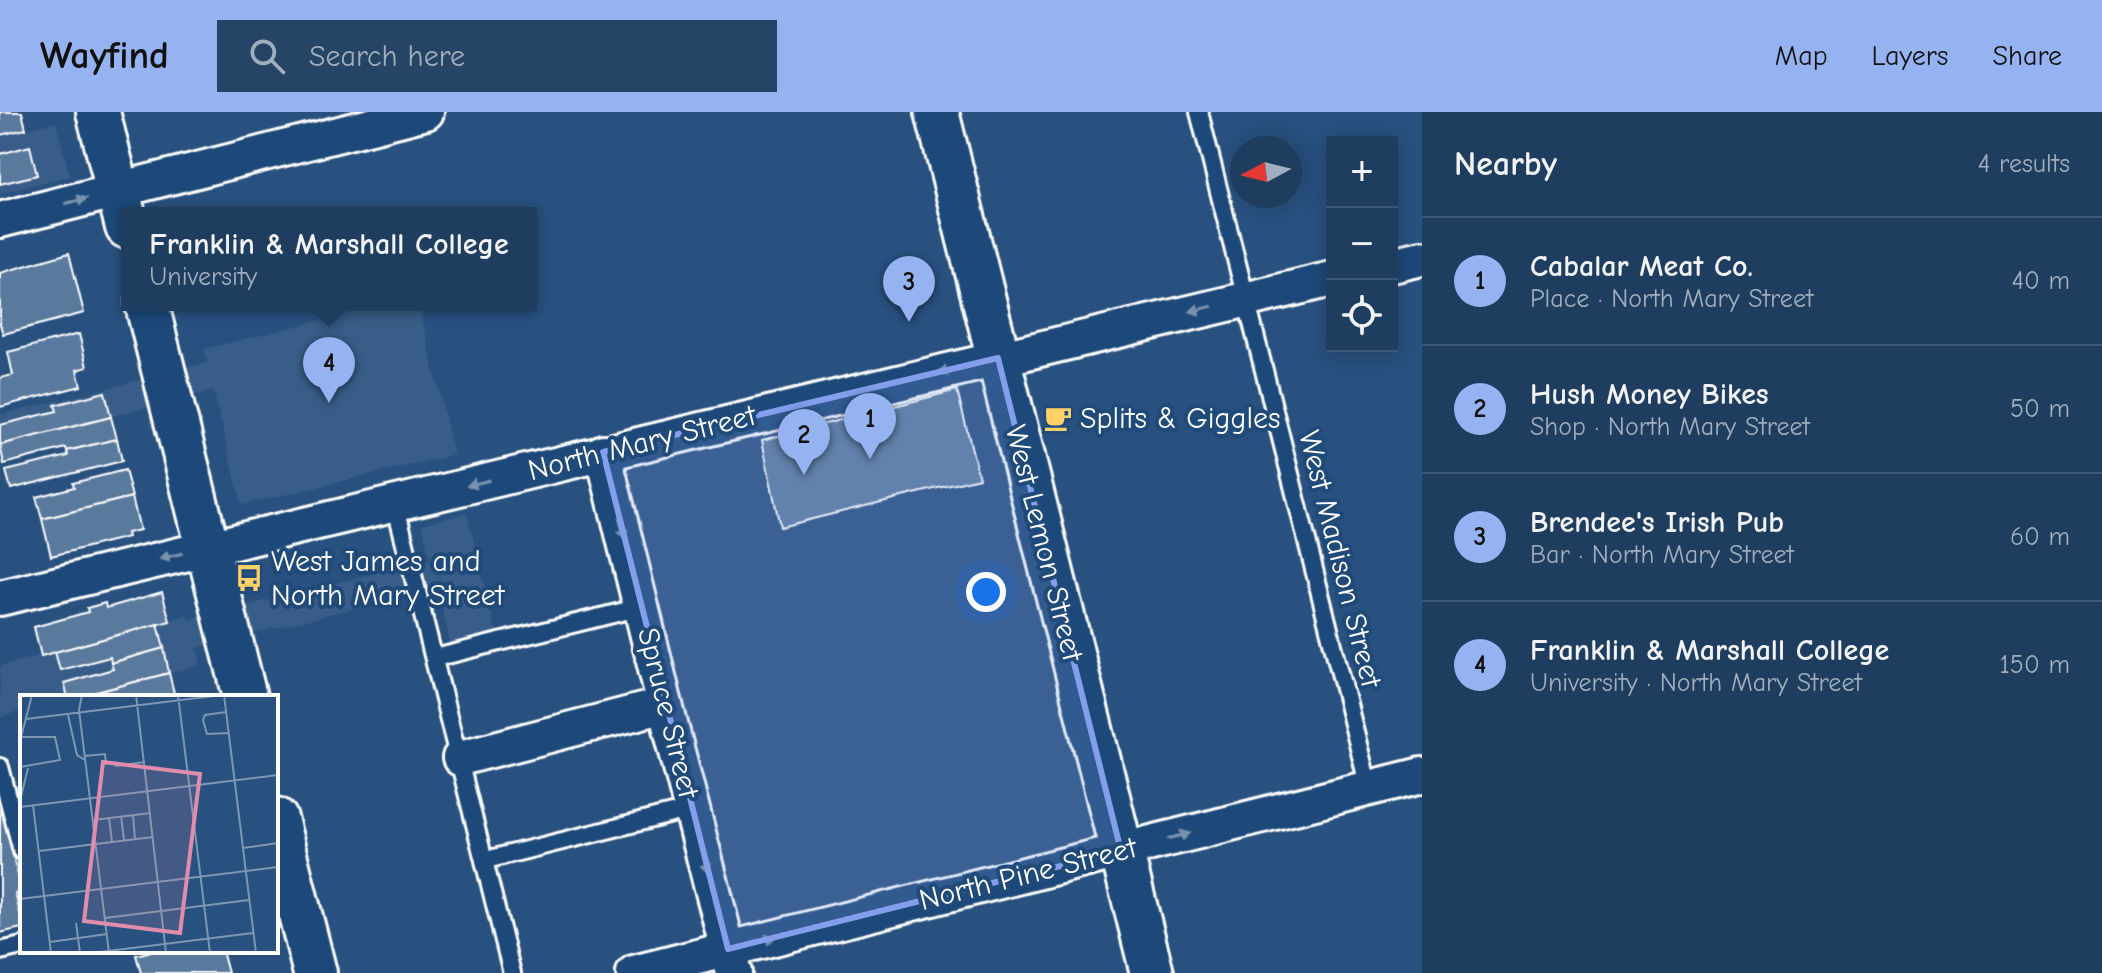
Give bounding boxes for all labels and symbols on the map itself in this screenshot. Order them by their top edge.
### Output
north arrow [1230,136,1302,208]
one-way arrow [63,195,88,207]
pin: 3 [883,256,935,322]
one-way arrow [1189,304,1214,316]
pin: 4 [303,337,355,403]
one-way arrow [936,364,961,377]
pin: 1 [844,393,896,459]
street label: North Mary Street [525,397,761,488]
place label: Splits & Giggles [1080,401,1280,436]
cafe icon: Splits & Giggles [1043,403,1073,433]
pin: 2 [778,409,830,475]
street label: West Lemon Street [998,421,1091,666]
street label: West Madison Street [1291,427,1389,692]
one-way arrow [465,477,490,490]
one-way arrow [616,515,628,540]
place label: West James and North Mary Street [271,544,506,613]
one-way arrow [158,550,183,563]
bus stop icon: West James and North Mary Street [234,563,264,593]
your location [966,572,1006,612]
street label: Spruce Street [630,624,706,803]
inset map [20,695,278,953]
street label: North Pine Street [916,830,1142,918]
one-way arrow [1167,830,1192,842]
one-way arrow [700,849,712,874]
one-way arrow [752,933,777,946]

